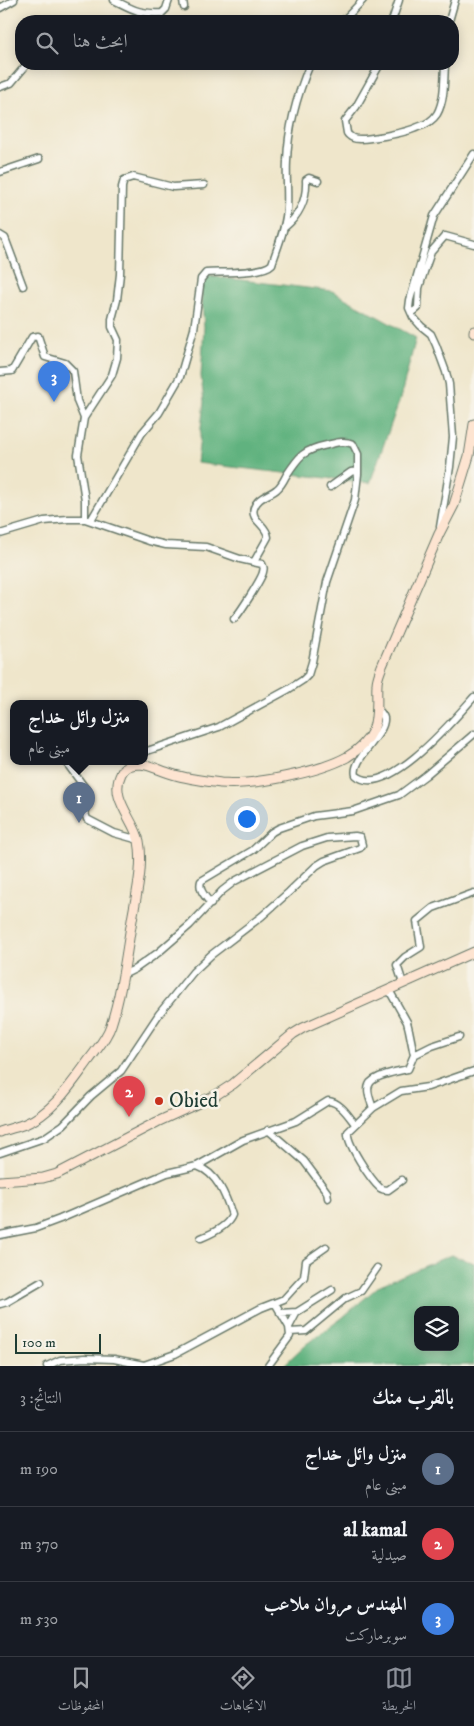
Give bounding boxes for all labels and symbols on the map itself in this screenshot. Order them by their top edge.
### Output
pin: 3 [38,361,70,402]
pin: 1 [63,782,95,823]
your location [234,806,260,832]
pin: 2 [113,1076,145,1117]
place label: Obied [169,1088,219,1114]
marker: Obied [153,1095,165,1107]
scale bar [15,1331,101,1354]

